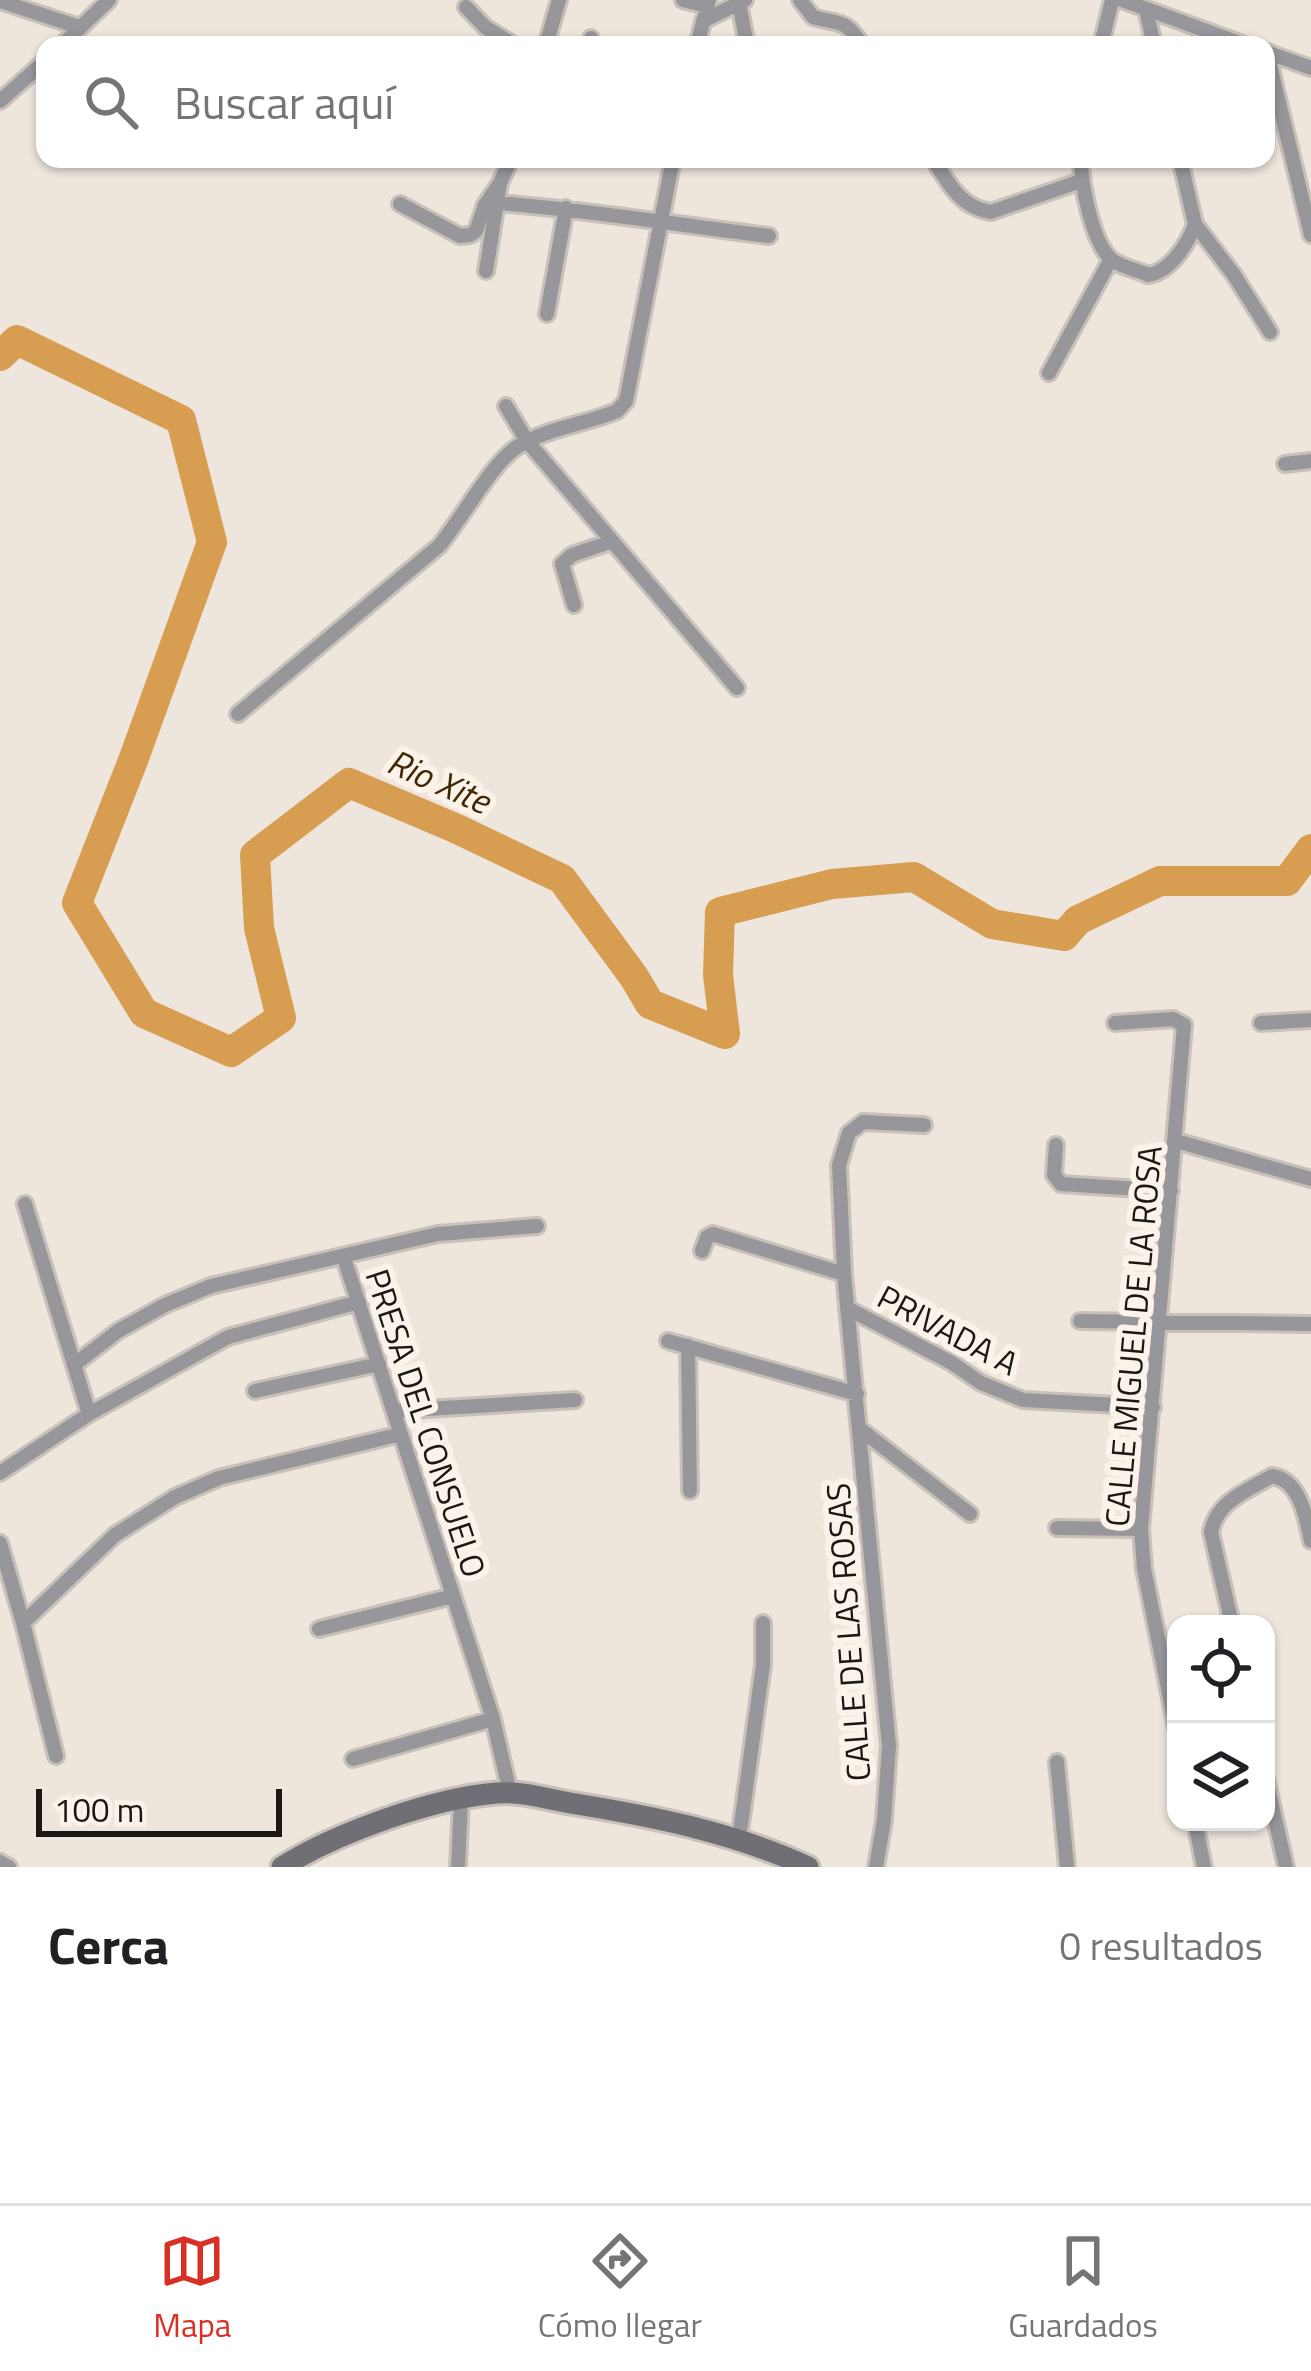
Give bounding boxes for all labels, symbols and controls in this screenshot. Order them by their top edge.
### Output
search box [36,36,1275,168]
text: Buscar aquí [174,68,394,136]
icon: search [78,69,144,135]
water label: Rio Xite [379,734,502,828]
street label: CALLE MIGUEL DE LA ROSA [1091,1143,1175,1529]
street label: PRESA DEL CONSUELO [353,1263,499,1583]
street label: PRIVADA A [869,1272,1027,1388]
street label: CALLE DE LAS ROSAS [813,1481,883,1783]
map controls [1167,1615,1275,1831]
button: locate [1167,1615,1275,1723]
button: layers [1167,1723,1275,1831]
scale bar [36,1783,282,1836]
text: 100 m [54,1785,144,1835]
text: Cerca [48,1906,169,1984]
text: 0 resultados [1059,1916,1263,1975]
tab: Mapa [153,2228,231,2350]
tab: Cómo llegar [538,2228,702,2350]
tab: Guardados [1008,2228,1158,2350]

